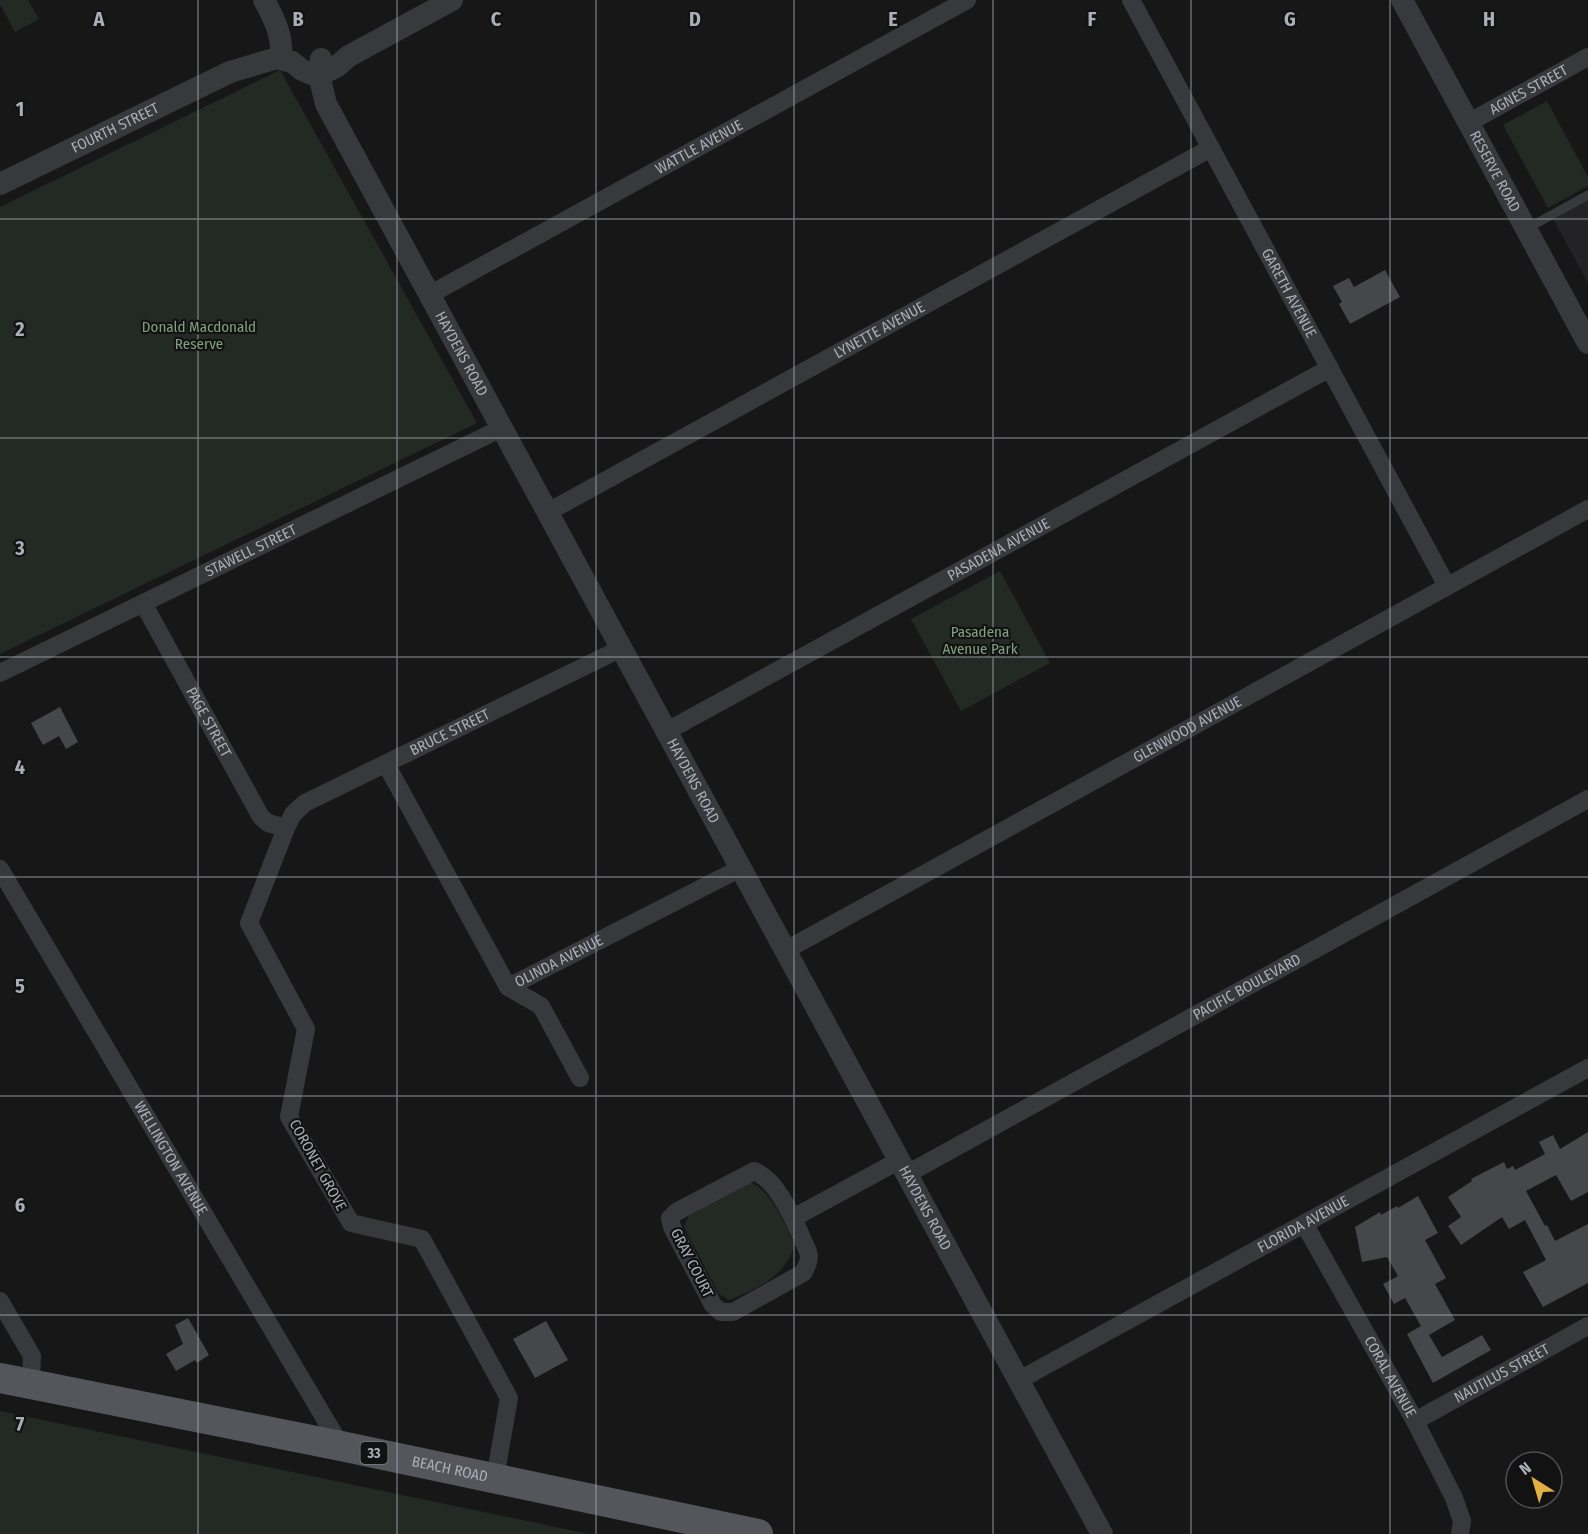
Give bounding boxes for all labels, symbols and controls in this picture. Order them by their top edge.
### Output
text: A [93,7,106,31]
text: B [292,7,304,31]
text: C [491,7,502,31]
text: D [689,7,701,31]
text: E [888,7,898,31]
text: F [1088,7,1097,31]
text: G [1284,7,1296,31]
text: H [1483,7,1495,31]
street label: AGNES STREET [1486,61,1571,119]
text: 1 [16,97,24,121]
street label: FOURTH STREET [68,99,162,157]
street label: WATTLE AVENUE [652,116,746,178]
street label: RESERVE ROAD [1466,128,1524,215]
street label: GARETH AVENUE [1258,245,1320,341]
street label: LYNETTE AVENUE [831,298,928,362]
street label: HAYDENS ROAD [431,308,492,399]
text: 2 [14,317,25,341]
park label: Donald Macdonald Reserve [142,318,256,353]
street label: PASADENA AVENUE [944,514,1053,585]
street label: STAWELL STREET [202,521,300,581]
text: 3 [14,536,25,560]
park label: Pasadena Avenue Park [942,623,1018,658]
street label: PAGE STREET [182,684,235,760]
street label: GLENWOOD AVENUE [1130,692,1245,766]
street label: BRUCE STREET [407,705,493,759]
street label: HAYDENS ROAD [663,735,723,826]
text: 4 [15,755,25,779]
street label: OLINDA AVENUE [512,931,606,991]
street label: PACIFIC BOULEVARD [1190,950,1304,1024]
text: 5 [15,974,25,998]
street label: WELLINGTON AVENUE [130,1098,211,1218]
street label: CORONET GROVE [286,1116,350,1214]
street label: HAYDENS ROAD [895,1163,955,1253]
street label: FLORIDA AVENUE [1254,1192,1352,1257]
text: 6 [15,1193,25,1217]
street label: GRAY COURT [667,1225,717,1301]
street label: CORAL AVENUE [1360,1333,1420,1421]
street label: NAUTILUS STREET [1451,1340,1553,1407]
text: 7 [16,1412,25,1436]
road number: 33 [360,1442,388,1464]
north arrow [1504,1450,1564,1510]
street label: BEACH ROAD [410,1452,490,1486]
text: N [1516,1458,1535,1479]

